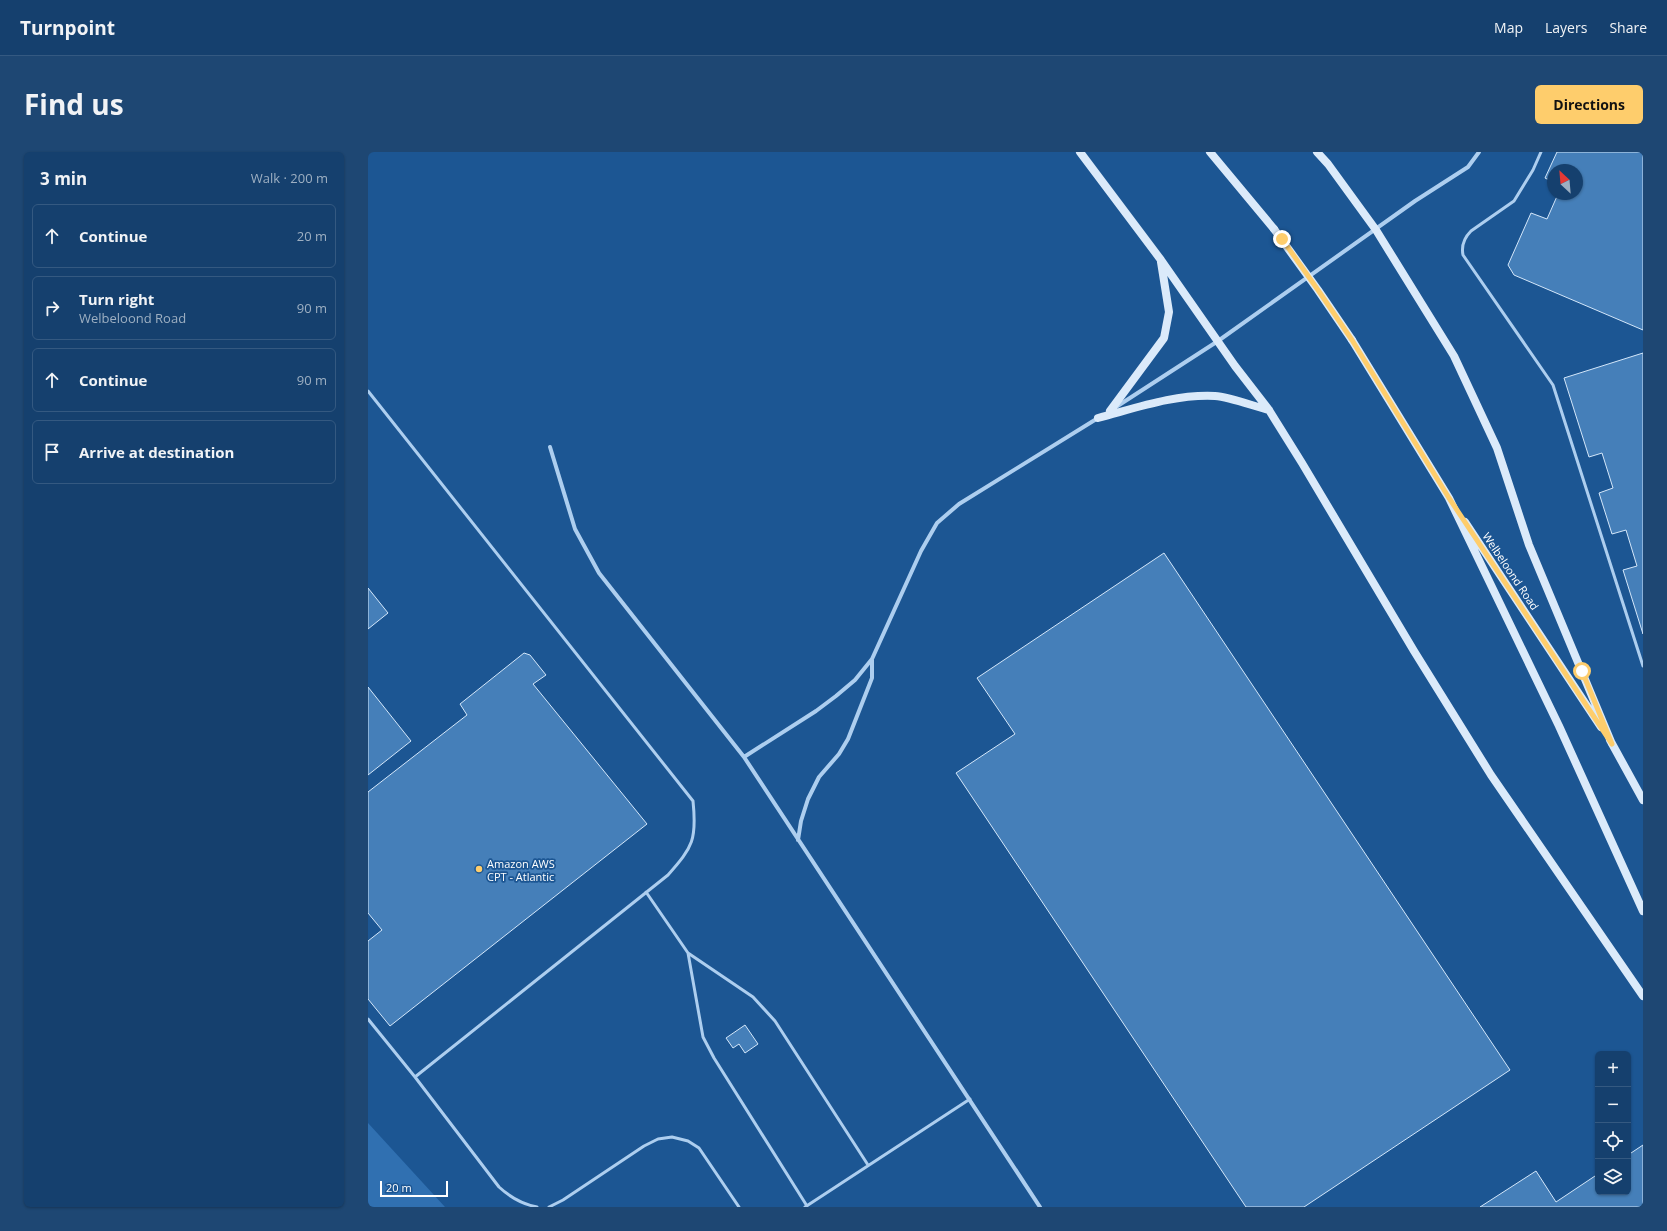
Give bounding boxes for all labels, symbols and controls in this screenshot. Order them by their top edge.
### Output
text: Turnpoint [20,15,115,41]
text: Map [1494,18,1523,37]
text: Layers [1545,18,1587,37]
text: Share [1609,18,1647,37]
text: Find us [24,85,124,123]
button: Directions [1535,85,1643,124]
north arrow [1547,164,1583,200]
text: 3 min [40,167,87,190]
text: Walk · 200 m [251,169,328,187]
icon: ahead [41,225,63,247]
text: Continue [79,226,147,246]
text: 20 m [297,227,327,245]
route end [1273,230,1291,248]
text: Turn right [79,289,154,309]
icon: right [41,297,63,319]
text: 90 m [297,299,327,317]
text: Welbeloond Road [79,309,186,327]
icon: ahead [41,369,63,391]
text: Continue [79,370,147,390]
text: 90 m [297,371,327,389]
icon: arrive [41,441,63,463]
text: Arrive at destination [79,442,234,462]
street label: Welbeloond Road [1479,529,1543,613]
route start [1573,662,1591,680]
place label: Amazon AWS CPT - Atlantic [487,856,555,884]
marker: Amazon AWS CPT - Atlantic [474,864,484,874]
map controls [1595,1051,1631,1195]
button: + [1595,1051,1631,1087]
button: − [1595,1087,1631,1123]
button: locate [1595,1123,1631,1159]
button: layers [1595,1159,1631,1195]
scale bar [380,1179,448,1198]
text: 20 m [386,1180,412,1195]

